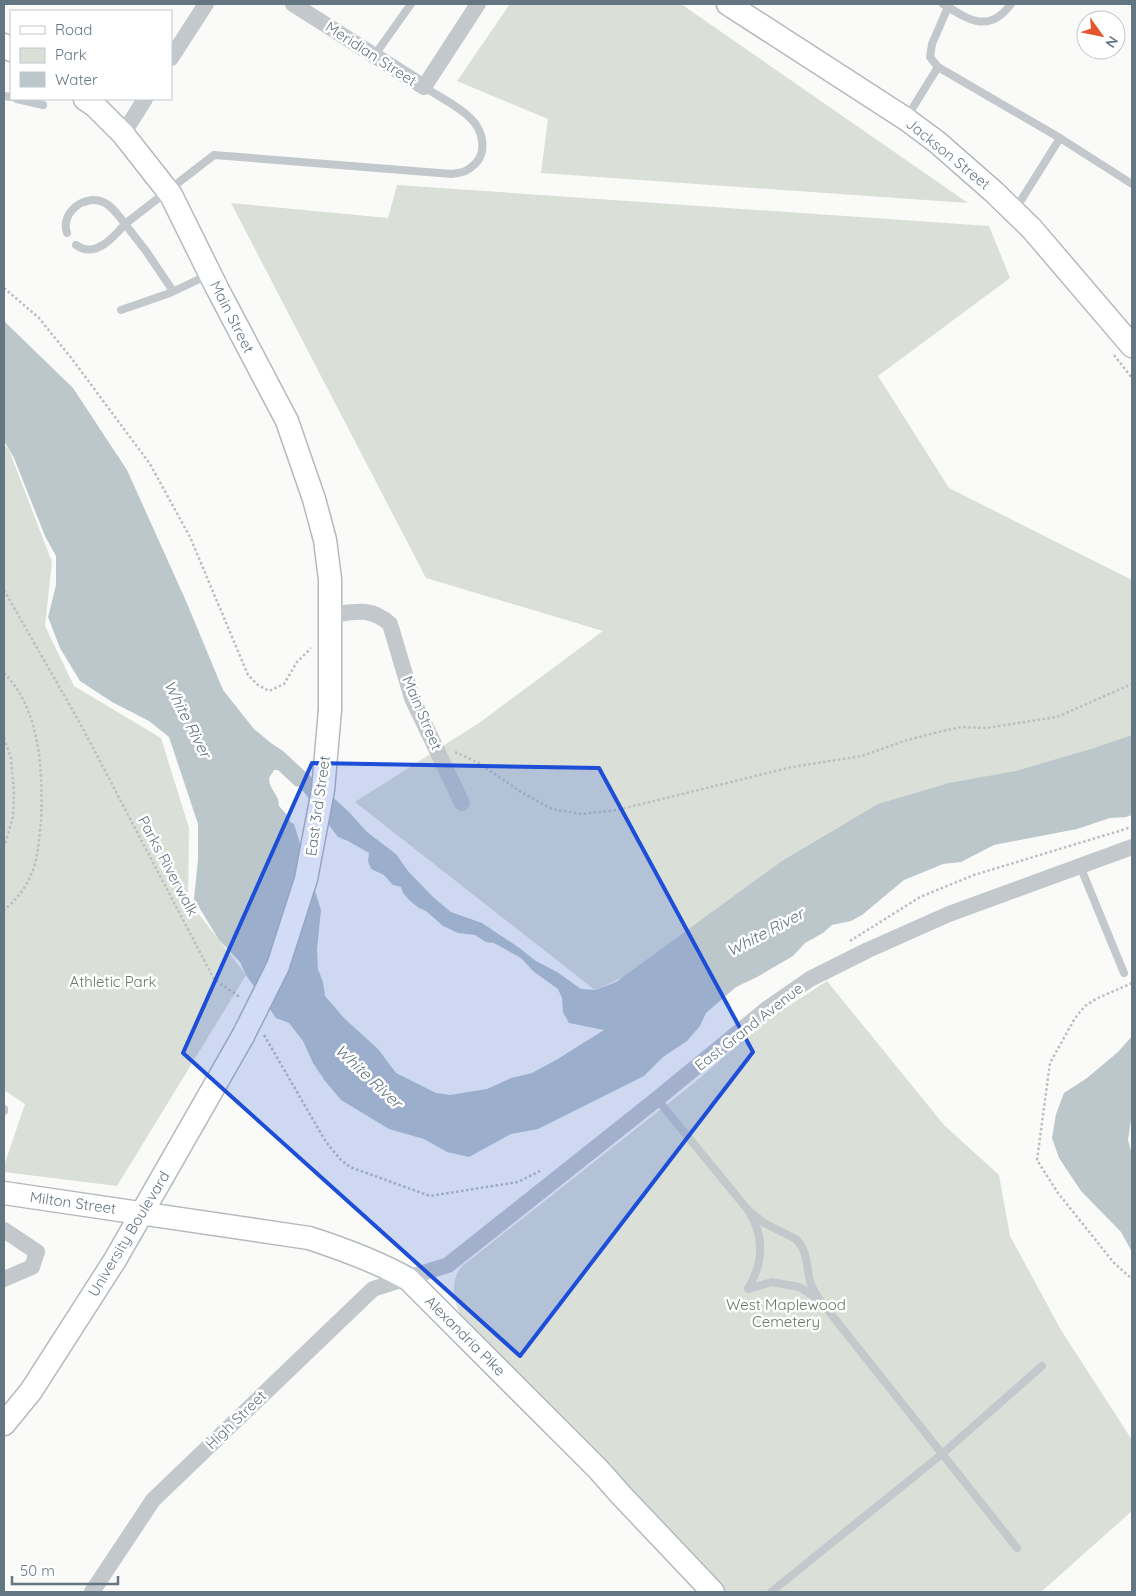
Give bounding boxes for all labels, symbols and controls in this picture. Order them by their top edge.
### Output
legend [10,10,172,100]
north arrow [1076,10,1126,60]
street label: Meridian Street [322,17,420,90]
text: Road [55,20,92,39]
text: N [1102,33,1122,51]
text: Park [55,45,87,64]
text: Water [55,70,98,89]
street label: Jackson Street [902,114,994,193]
street label: Main Street [206,278,259,356]
street label: Main Street [398,673,447,753]
water label: White River [160,677,217,763]
street label: East 3rd Street [301,754,334,857]
street label: Parks Riverwalk [134,812,203,919]
water label: White River [723,902,809,961]
park label: Athletic Park [70,972,156,991]
street label: East Grand Avenue [691,978,807,1075]
water label: White River [331,1040,408,1113]
street label: University Boulevard [84,1167,174,1300]
street label: Milton Street [29,1187,117,1218]
street label: Alexandria Pike [421,1291,510,1380]
park label: West Maplewood Cemetery [726,1295,846,1331]
street label: High Street [201,1386,270,1453]
scale bar [12,1554,119,1586]
text: 50 m [20,1561,55,1580]

